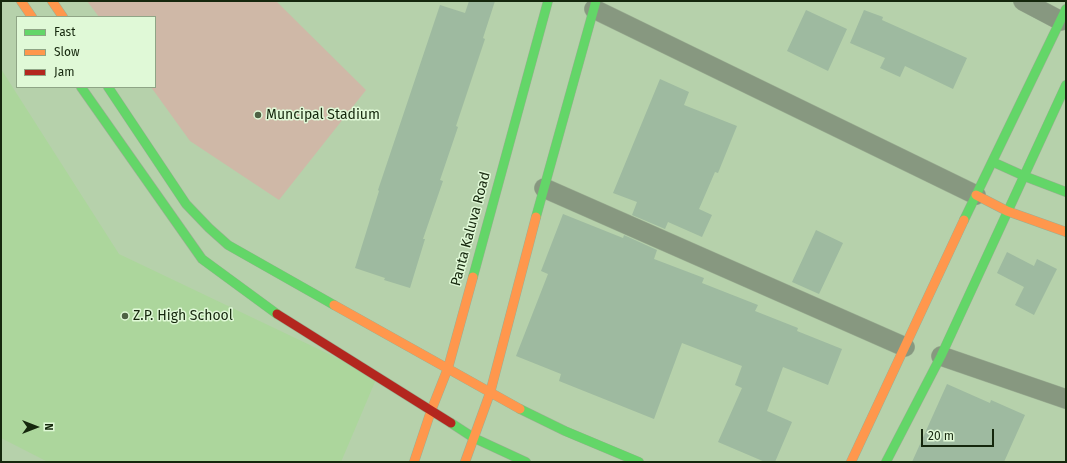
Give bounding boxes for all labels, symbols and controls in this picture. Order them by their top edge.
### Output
legend [16,16,156,88]
text: Fast [54,25,76,39]
text: Slow [54,45,80,59]
text: Jam [54,65,74,79]
place label: Muncipal Stadium [266,107,380,123]
marker: Muncipal Stadium [253,110,263,120]
street label: Panta Kaluva Road [448,170,494,288]
place label: Z.P. High School [133,308,233,324]
marker: Z.P. High School [120,311,130,321]
north arrow [16,407,56,447]
scale bar [923,421,996,447]
text: N [42,423,55,431]
text: 20 m [928,429,954,443]

